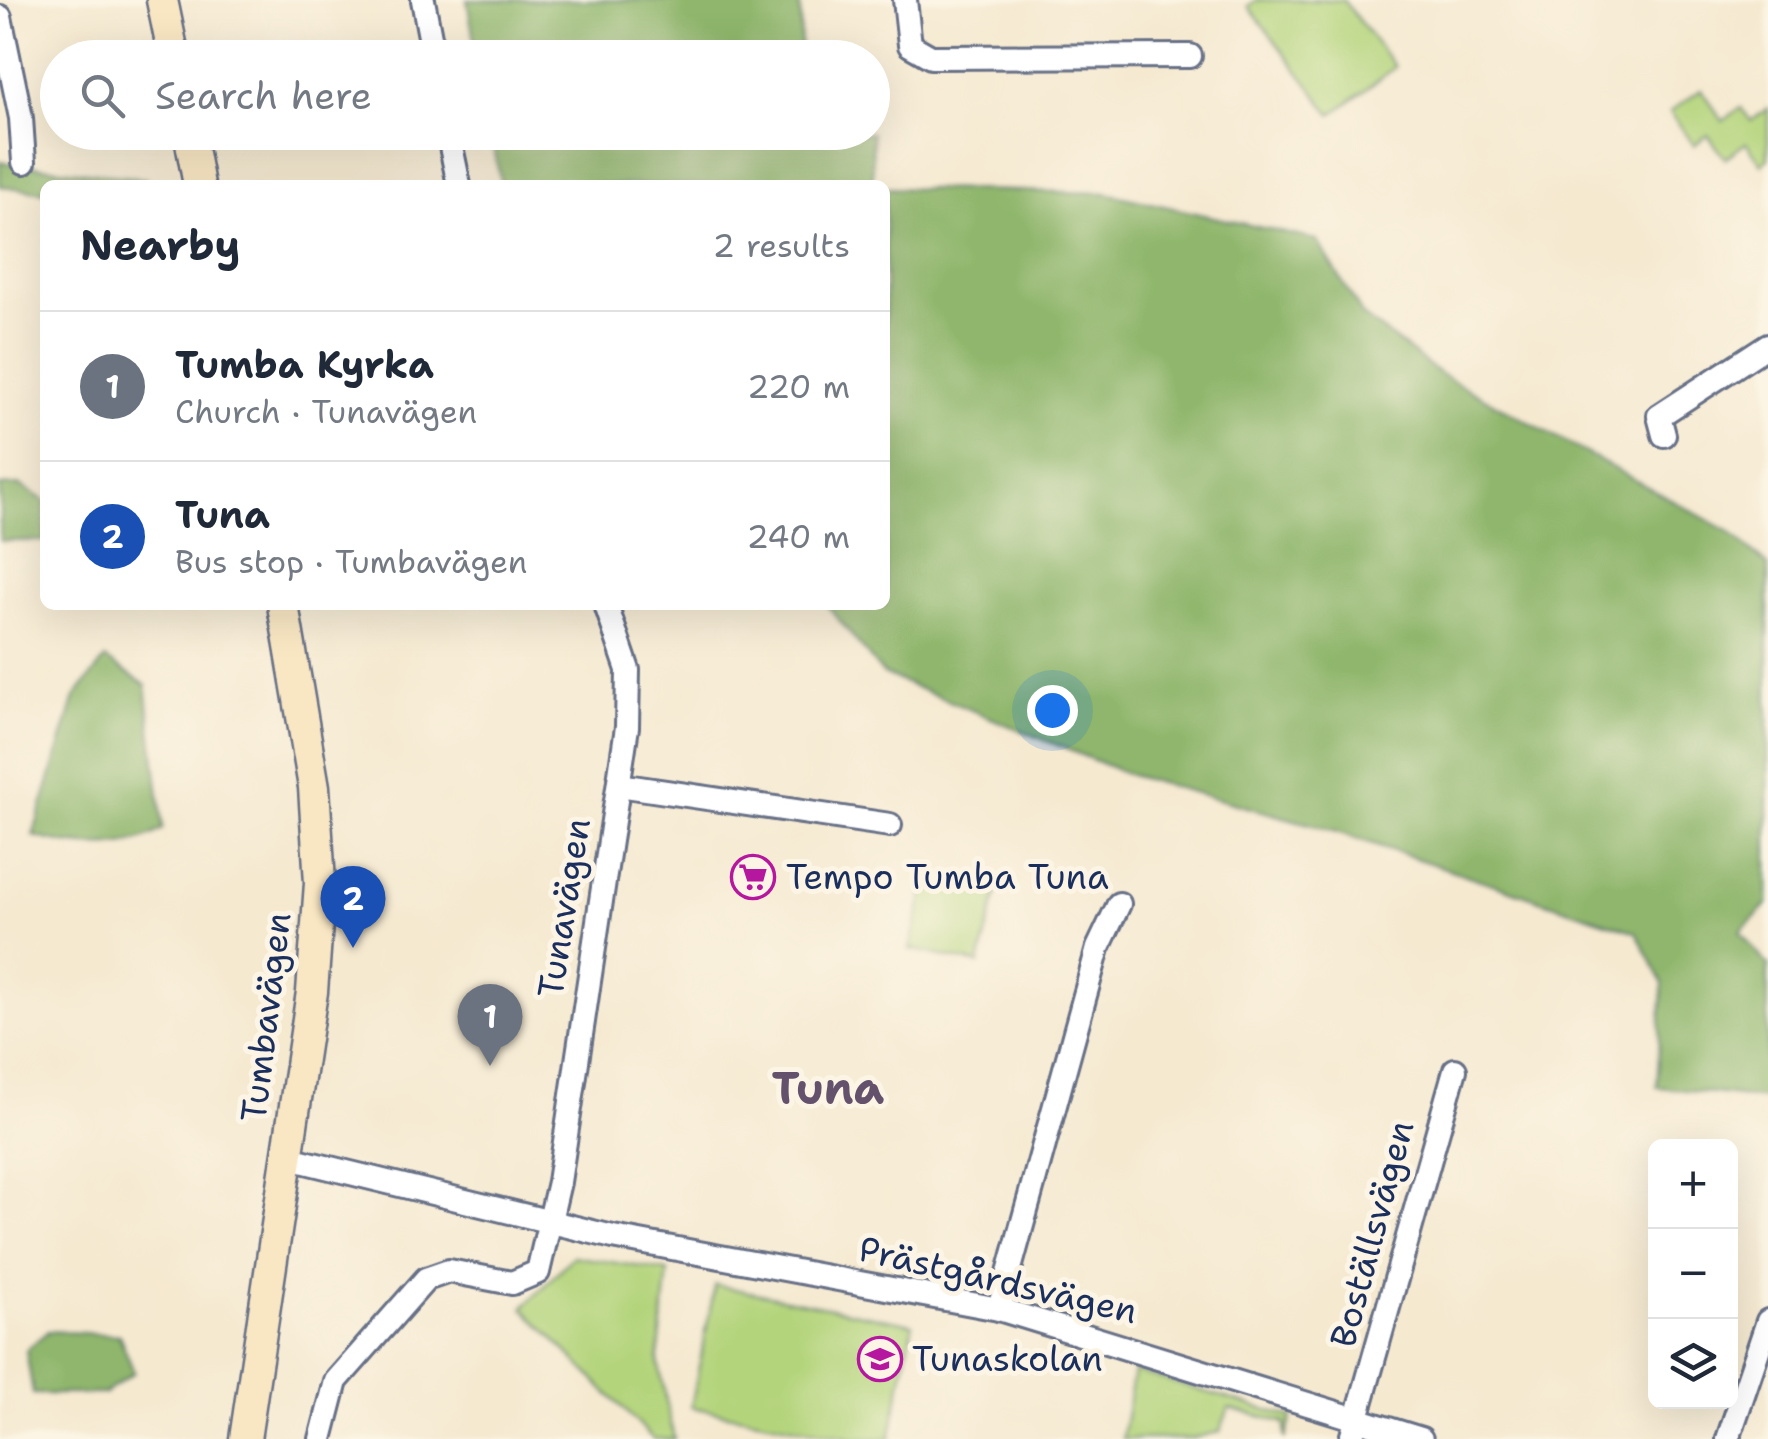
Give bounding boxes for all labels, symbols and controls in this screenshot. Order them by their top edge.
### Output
search box [40,40,890,150]
icon: search [75,68,130,123]
text: Search here [155,70,372,121]
text: Nearby [80,217,240,273]
text: 2 results [713,224,850,267]
text: Tumba Kyrka [175,339,434,390]
text: 1 [105,365,120,408]
text: 220 m [747,365,850,408]
text: Church · Tunavägen [175,390,477,433]
text: Tuna [175,489,270,540]
text: 2 [101,515,124,558]
text: 240 m [747,515,850,558]
text: Bus stop · Tumbavägen [175,540,527,583]
your location [1027,685,1078,736]
street label: Tunavägen [526,815,601,1001]
place label: Tempo Tumba Tuna [786,853,1109,900]
supermarket icon: Tempo Tumba Tuna [730,854,776,900]
pin: 2 [320,866,386,948]
street label: Tumbavägen [229,910,302,1124]
pin: 1 [458,984,522,1066]
district label: Tuna [772,1058,885,1118]
street label: Boställsvägen [1319,1115,1424,1352]
map controls [1648,1139,1738,1409]
button: + [1648,1139,1738,1229]
street label: Prästgårdsvägen [854,1225,1142,1334]
button: − [1648,1229,1738,1319]
button: layers [1648,1319,1738,1409]
place label: Tunaskolan [912,1335,1103,1382]
school or university icon: Tunaskolan [857,1336,903,1382]

